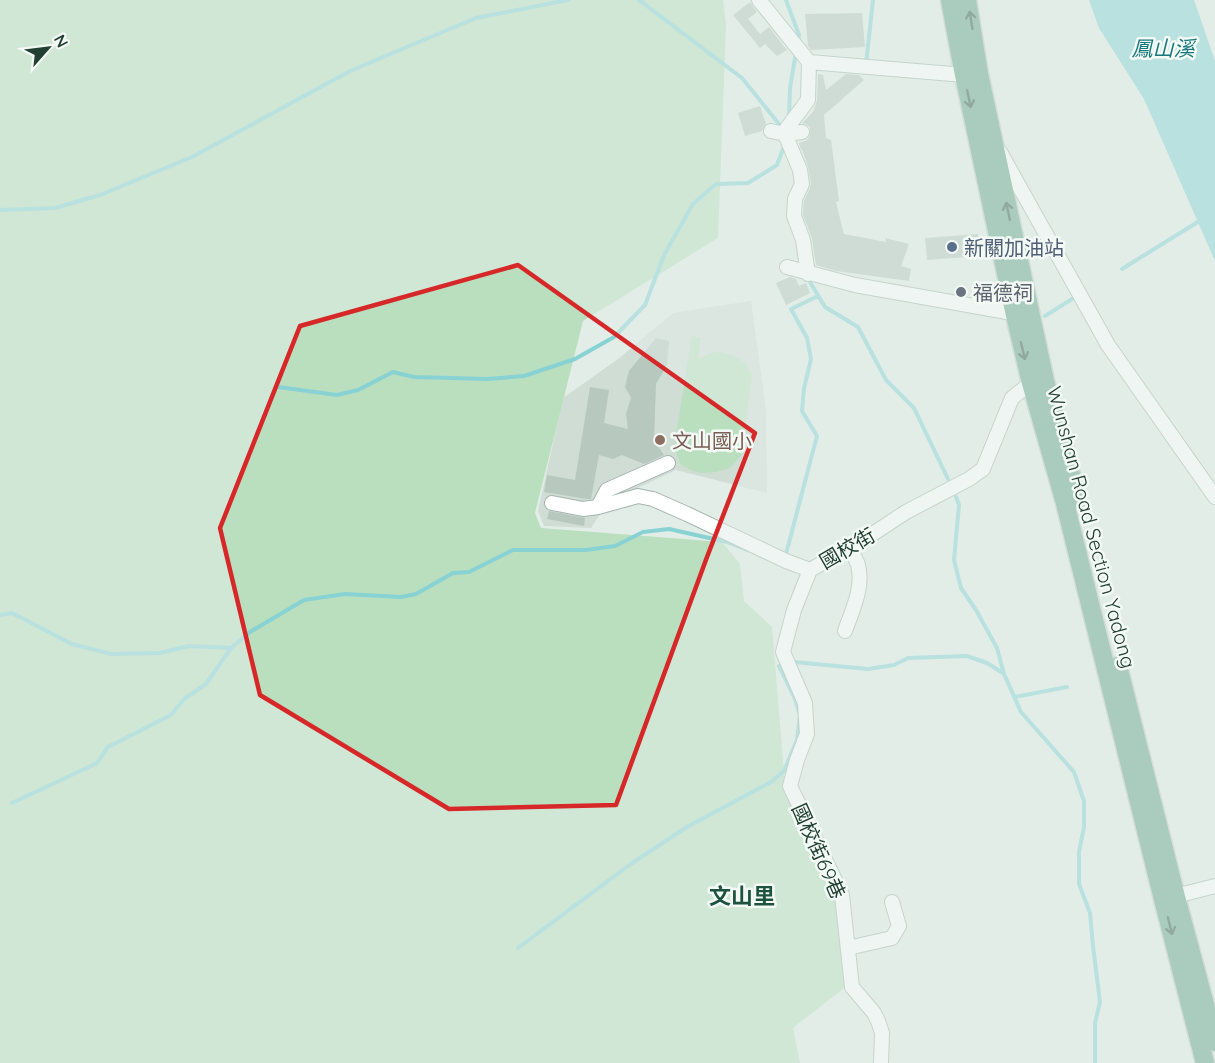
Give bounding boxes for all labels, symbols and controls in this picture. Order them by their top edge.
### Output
one-way arrow [965,11,976,30]
north arrow [18,18,78,78]
text: N [50,31,73,51]
water label: 鳳山溪 [1132,35,1197,61]
one-way arrow [964,88,975,108]
one-way arrow [1002,202,1014,221]
place label: 新關加油站 [964,235,1064,260]
marker: 新關加油站 [945,240,959,254]
place label: 福德祠 [973,280,1033,305]
marker: 福德祠 [954,285,968,299]
one-way arrow [1018,341,1030,360]
street label: Wunshan Road Section Yadong [1042,383,1142,671]
place label: 文山國小 [672,428,752,453]
marker: 文山國小 [653,433,667,447]
street label: 國校街 [815,522,879,574]
street label: 國校街69巷 [787,799,851,903]
district label: 文山里 [709,882,775,910]
one-way arrow [1164,917,1176,936]

